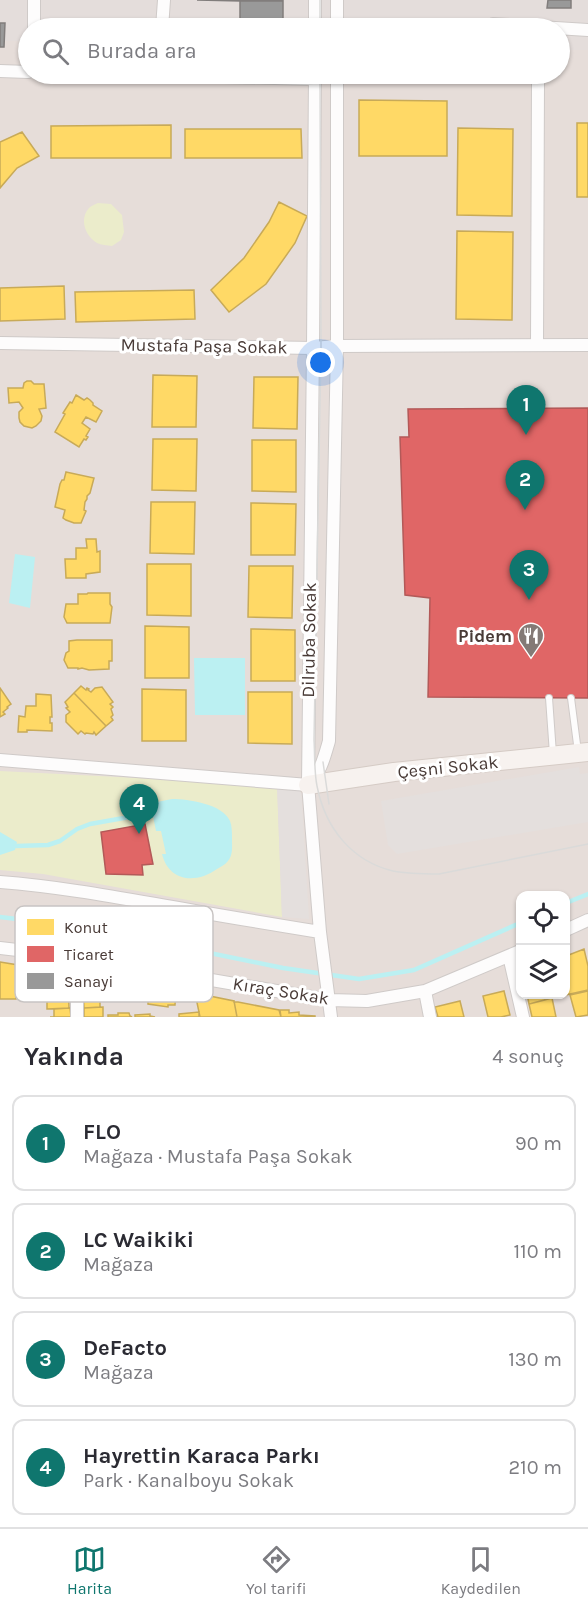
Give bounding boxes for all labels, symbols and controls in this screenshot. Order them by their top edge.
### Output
search box [18,18,570,84]
icon: search [39,35,72,68]
text: Burada ara [87,38,197,64]
street label: Mustafa Paşa Sokak [120,334,288,358]
your location [306,348,335,377]
pin: 1 [506,386,546,435]
pin: 2 [506,460,544,510]
pin: 3 [510,550,548,600]
street label: Dilruba Sokak [297,582,321,698]
restaurant icon: Pidem [516,621,546,659]
place label: Pidem [458,625,512,647]
street label: Çeşni Sokak [397,751,499,783]
pin: 4 [120,784,158,834]
map controls [516,891,570,999]
button: locate [516,891,570,945]
legend [15,906,213,1002]
text: Konut [64,918,108,937]
text: Ticaret [64,945,114,964]
button: layers [516,945,570,999]
text: Sanayi [64,972,113,991]
street label: Kıraç Sokak [231,973,331,1009]
text: Yakında [24,1041,124,1072]
text: 4 sonuç [492,1045,564,1068]
text: FLO [83,1119,121,1145]
text: 1 [42,1132,49,1155]
text: 90 m [515,1132,562,1155]
text: Mağaza · Mustafa Paşa Sokak [83,1145,352,1168]
text: LC Waikiki [83,1227,194,1253]
text: 2 [39,1240,52,1263]
text: 110 m [513,1240,562,1263]
text: Mağaza [83,1253,154,1276]
text: DeFacto [83,1335,167,1361]
text: 3 [39,1348,52,1371]
text: 130 m [508,1348,562,1371]
text: Mağaza [83,1361,154,1384]
text: Hayrettin Karaca Parkı [83,1443,320,1469]
text: 4 [40,1456,51,1479]
text: 210 m [508,1456,562,1479]
text: Park · Kanalboyu Sokak [83,1469,294,1492]
tab: Harita [67,1543,112,1598]
tab: Yol tarifi [246,1543,306,1598]
tab: Kaydedilen [441,1543,521,1598]

